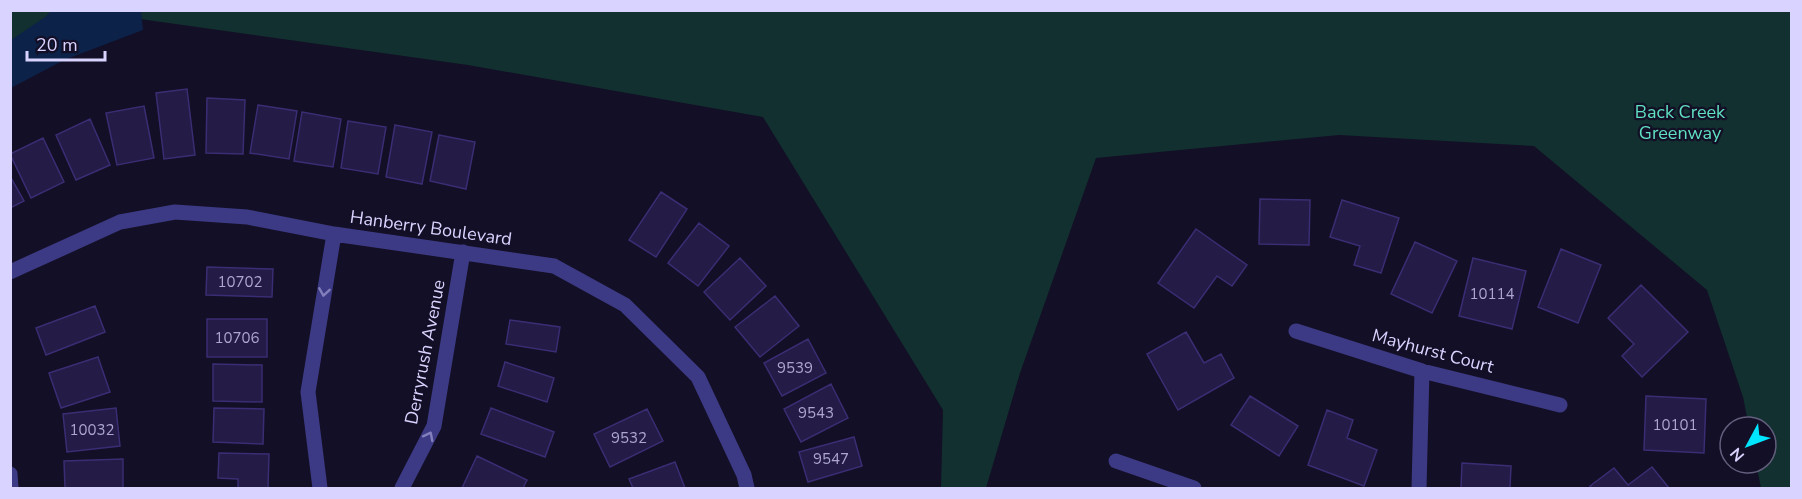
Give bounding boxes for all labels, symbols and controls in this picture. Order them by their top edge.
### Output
scale bar [27,24,105,62]
text: 20 m [36,33,78,57]
park label: Back Creek Greenway [1635,100,1726,145]
street label: Hanberry Boulevard [348,205,514,251]
house number: 10702 [217,272,263,292]
street label: Derryrush Avenue [399,278,451,426]
house number: 10114 [1469,284,1515,304]
one-way arrow [318,286,331,296]
street label: Mayhurst Court [1369,323,1497,379]
house number: 10706 [214,328,260,348]
house number: 9539 [777,358,813,378]
house number: 9543 [798,403,834,423]
house number: 10101 [1652,415,1698,435]
north arrow [1718,415,1778,475]
house number: 10032 [69,420,115,440]
house number: 9532 [611,428,647,448]
one-way arrow [421,432,433,443]
text: N [1725,442,1750,466]
house number: 9547 [813,449,849,469]

